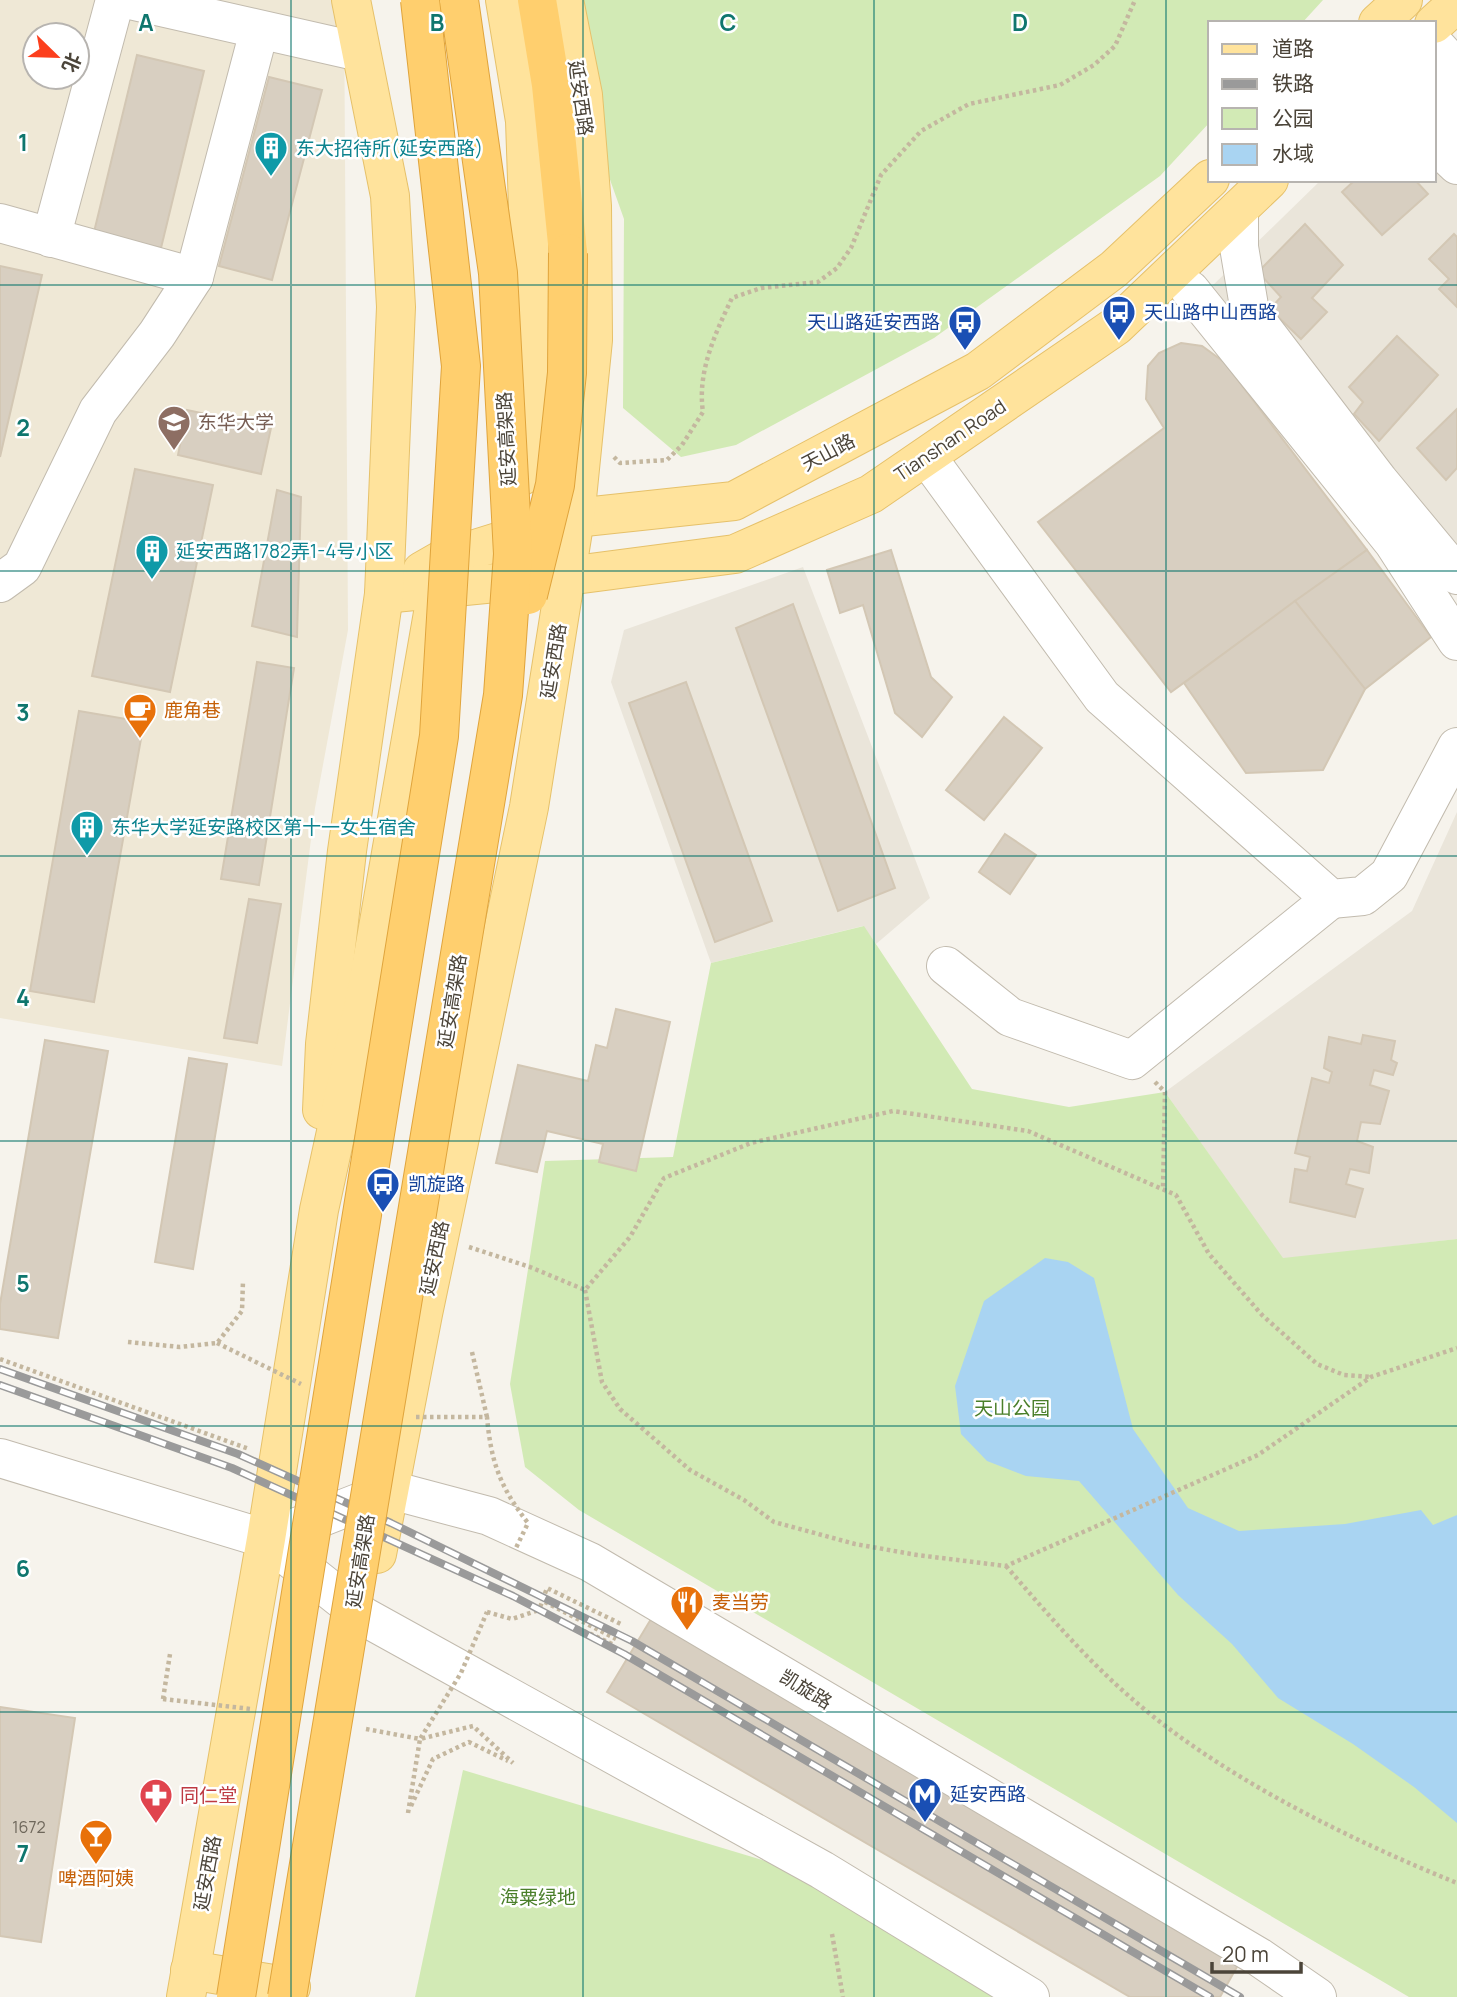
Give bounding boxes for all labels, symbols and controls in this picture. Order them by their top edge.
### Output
text: A [138,6,154,38]
text: B [430,6,444,38]
text: C [720,6,737,38]
text: D [1012,6,1028,38]
north arrow [21,21,91,91]
legend [1208,21,1436,182]
text: 道路 [1272,34,1314,62]
text: 北 [56,49,87,76]
street label: 延安西路 [563,59,599,137]
text: 铁路 [1272,69,1314,97]
text: 公园 [1272,104,1314,132]
text: 1 [18,126,28,158]
building icon: 东大招待所(延安西路) [252,129,290,178]
place label: 东大招待所(延安西路) [296,135,483,161]
text: 水域 [1272,139,1314,167]
bus stop icon: 天山路中山西路 [1100,293,1138,342]
place label: 天山路中山西路 [1144,299,1277,325]
bus stop icon: 天山路延安西路 [946,303,984,352]
place label: 天山路延安西路 [807,309,940,335]
street label: 延安高架路 [491,391,521,487]
street label: Tianshan Road [889,393,1011,487]
school or university icon: 东华大学 [155,403,193,452]
place label: 东华大学 [198,409,274,435]
text: 2 [16,411,30,443]
street label: 天山路 [797,427,859,477]
building icon: 延安西路1782弄1-4号小区 [133,532,171,581]
place label: 延安西路1782弄1-4号小区 [176,538,393,564]
street label: 延安西路 [534,621,572,701]
cafe icon: 鹿角巷 [121,691,159,740]
text: 3 [16,696,30,728]
place label: 鹿角巷 [164,697,221,723]
building icon: 东华大学延安路校区第十一女生宿舍 [68,808,106,857]
place label: 东华大学延安路校区第十一女生宿舍 [112,814,416,840]
street label: 延安高架路 [432,952,472,1050]
text: 4 [16,981,30,1013]
bus stop icon: 凯旋路 [364,1165,402,1214]
place label: 凯旋路 [408,1171,465,1197]
street label: 延安西路 [413,1218,455,1298]
text: 5 [16,1267,30,1299]
park label: 天山公园 [974,1395,1050,1421]
street label: 延安高架路 [340,1512,380,1610]
text: 6 [16,1552,30,1584]
restaurant icon: 麦当劳 [668,1583,706,1632]
place label: 麦当劳 [712,1589,769,1615]
street label: 凯旋路 [775,1663,837,1715]
metro station icon: 延安西路 [906,1775,944,1824]
pharmacy icon: 同仁堂 [137,1776,175,1825]
place label: 延安西路 [950,1781,1026,1807]
place label: 同仁堂 [180,1782,237,1808]
house number: 1672 [12,1816,46,1838]
bar icon: 啤酒阿姨 [77,1817,115,1866]
street label: 延安西路 [188,1833,226,1913]
text: 7 [17,1837,29,1869]
place label: 啤酒阿姨 [58,1865,134,1891]
park label: 海粟绿地 [500,1884,576,1910]
scale bar [1212,1930,1301,1974]
text: 20 m [1222,1940,1269,1968]

